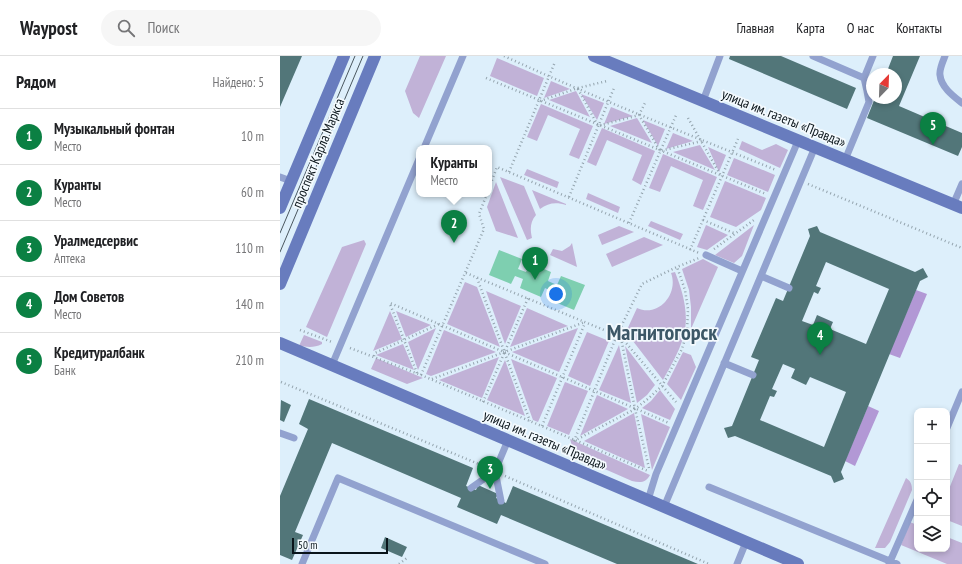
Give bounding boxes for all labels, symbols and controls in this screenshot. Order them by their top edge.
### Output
search box [101,10,381,46]
text: Waypost [20,16,77,40]
icon: search [115,17,137,39]
text: Поиск [147,18,180,37]
text: Главная [736,19,774,37]
text: Карта [796,19,825,37]
text: О нас [847,19,874,37]
text: Контакты [896,19,942,37]
north arrow [866,68,902,104]
text: Рядом [16,71,56,93]
text: Найдено: 5 [213,74,264,91]
street label: улица им. газеты «Правда» [719,85,849,151]
street label: проспект Карла Маркса [288,95,348,211]
pin: 5 [920,112,946,145]
text: Музыкальный фонтан [54,119,175,138]
text: 1 [26,128,32,145]
text: 10 m [241,128,264,145]
text: Место [54,138,82,155]
popup [416,145,492,197]
text: Куранты [430,153,478,172]
text: Место [430,172,458,189]
text: Куранты [54,175,101,194]
text: 2 [26,184,32,201]
text: 60 m [241,184,264,201]
text: Место [54,194,82,211]
pin: 2 [441,210,467,243]
text: Уралмедсервис [54,231,138,250]
text: 3 [26,240,32,257]
text: 110 m [235,240,264,257]
pin: 1 [522,247,548,280]
text: Аптека [54,250,85,267]
your location [546,284,566,304]
text: Дом Советов [54,287,124,306]
text: 4 [26,296,32,313]
text: 140 m [235,296,264,313]
text: Место [54,306,82,323]
district label: Магнитогорск [607,318,718,346]
pin: 4 [807,322,833,355]
text: Кредитуралбанк [54,343,145,362]
text: 5 [26,352,32,369]
text: 210 m [235,352,264,369]
text: Банк [54,362,76,379]
street label: улица им. газеты «Правда» [481,406,609,474]
map controls [914,408,950,552]
button: + [914,408,950,444]
button: − [914,444,950,480]
pin: 3 [477,456,503,489]
button: locate [914,480,950,516]
button: layers [914,516,950,552]
scale bar [292,536,388,555]
text: 50 m [298,538,317,552]

